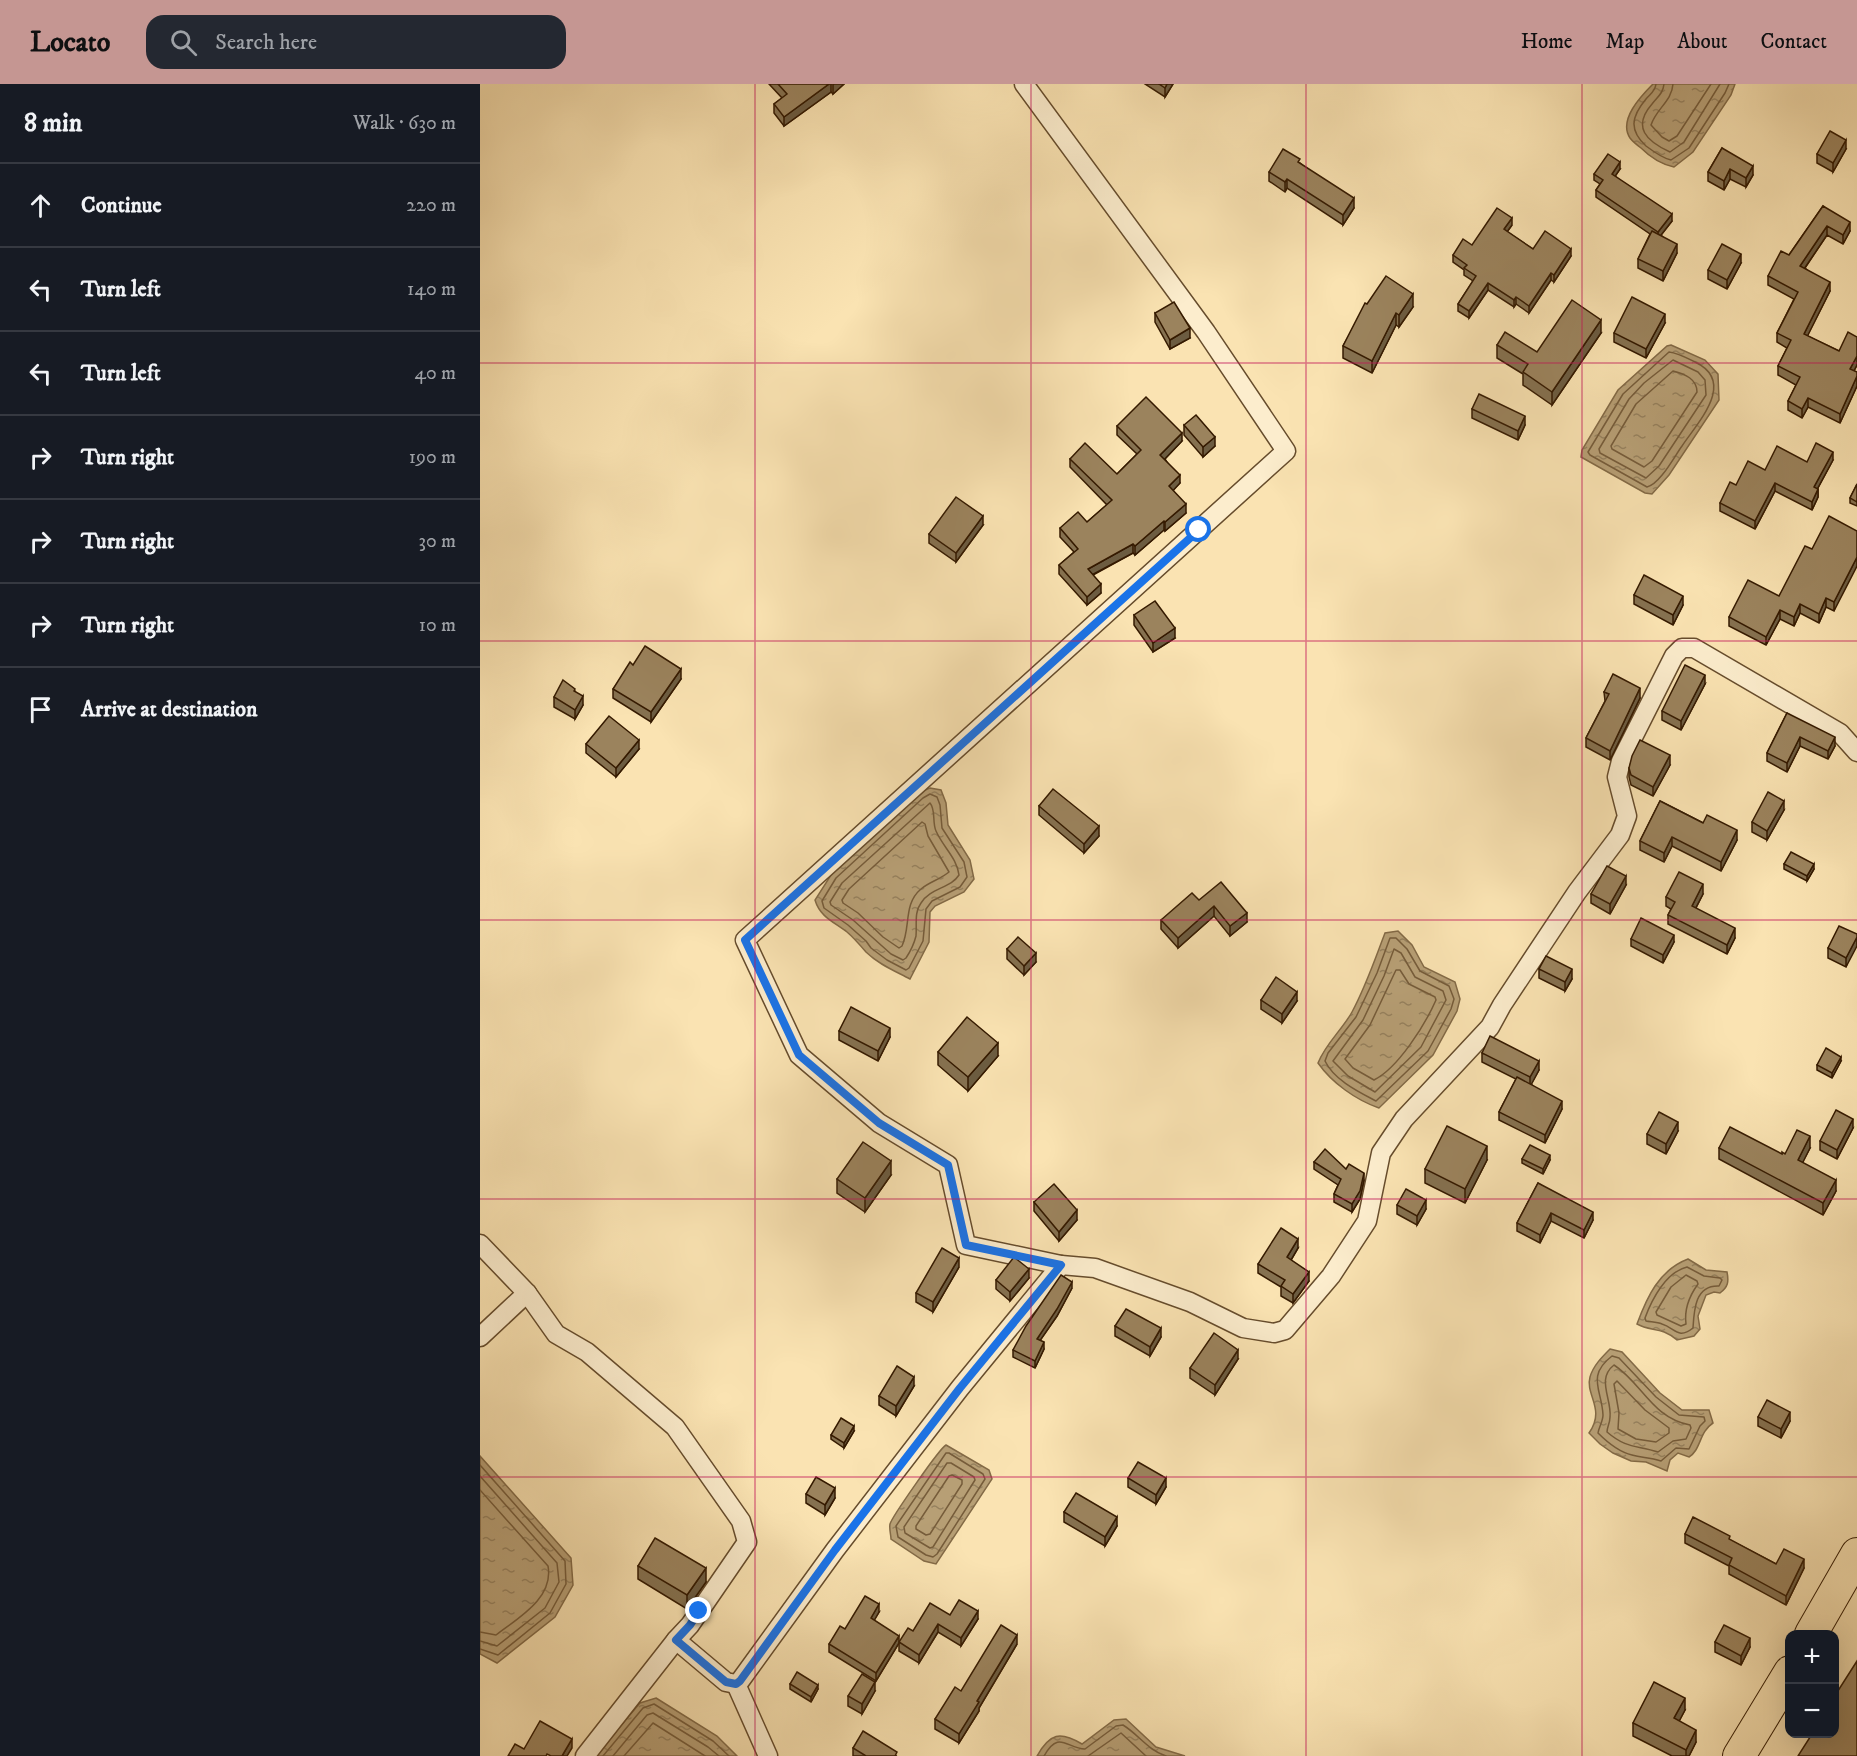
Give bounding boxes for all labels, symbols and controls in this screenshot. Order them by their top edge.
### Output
search box [146,15,566,69]
text: Locato [30,25,110,60]
icon: search [167,26,200,59]
text: Search here [215,29,317,56]
text: Home [1521,29,1573,55]
text: Map [1606,29,1644,55]
text: About [1677,29,1728,55]
text: Contact [1761,29,1827,55]
text: 8 min [24,107,82,140]
text: Walk · 630 m [353,111,456,136]
icon: ahead [24,189,57,222]
text: Continue [81,192,162,219]
text: 220 m [406,193,456,218]
icon: left [24,273,57,306]
text: Turn left [81,276,161,303]
text: 140 m [407,277,456,302]
icon: left [24,357,57,390]
text: Turn left [81,360,161,387]
text: 40 m [414,361,456,386]
icon: right [24,441,57,474]
text: Turn right [81,444,174,471]
text: 190 m [409,445,456,470]
route start [1185,516,1211,542]
icon: right [24,525,57,558]
text: Turn right [81,528,174,555]
text: 30 m [418,529,456,554]
icon: right [24,609,57,642]
text: Turn right [81,612,174,639]
text: 10 m [419,613,456,638]
icon: arrive [24,693,57,726]
text: Arrive at destination [81,696,258,723]
route end [685,1597,711,1623]
map controls [1785,1630,1839,1738]
button: + [1785,1630,1839,1684]
button: − [1785,1684,1839,1738]

